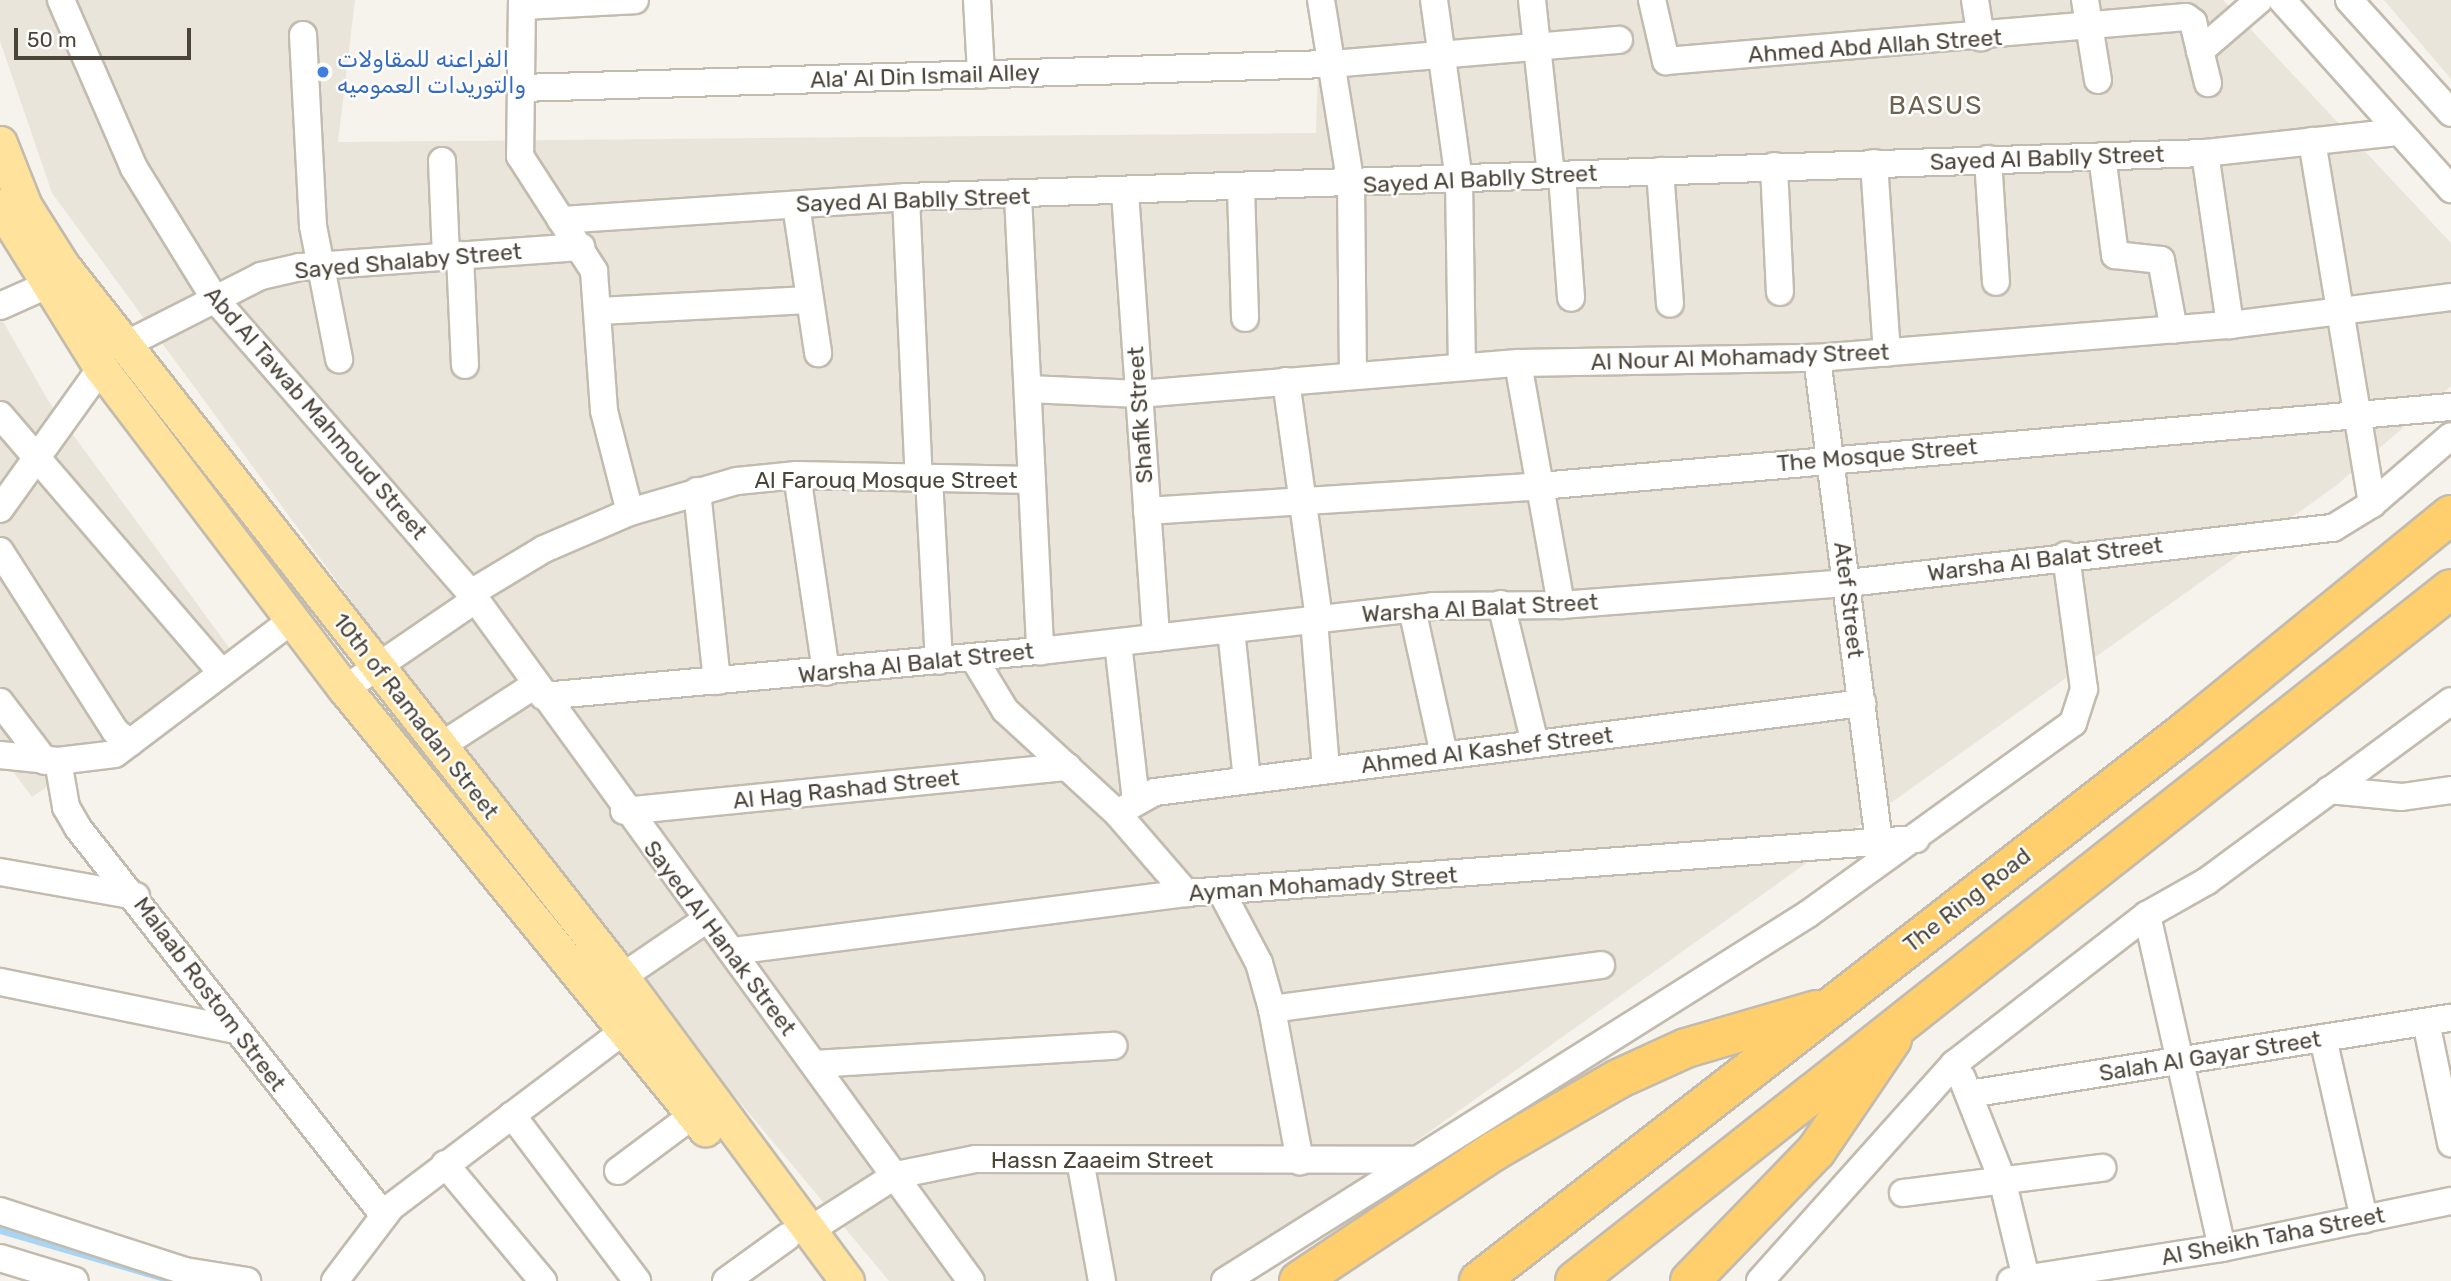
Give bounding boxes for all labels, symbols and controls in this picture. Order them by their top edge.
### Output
scale bar [18,14,194,58]
street label: Ahmed Abd Allah Street [1746,23,2004,69]
text: 50 m [27,27,77,52]
place label: الفراعنه للمقاولات والتوريدات العموميه [337,45,526,99]
street label: Ala' Al Din Ismail Alley [809,58,1041,94]
marker: الفراعنه للمقاولات والتوريدات العموميه [315,64,331,80]
district label: BASUS [1889,90,1983,122]
street label: Sayed Al Bablly Street [1929,140,2165,176]
street label: Sayed Al Bablly Street [1362,159,1598,199]
street label: Sayed Al Bablly Street [795,182,1031,218]
street label: Sayed Shalaby Street [293,237,523,285]
street label: Abd Al Tawab Mahmoud Street [198,280,434,546]
street label: Al Nour Al Mohamady Street [1589,338,1891,376]
street label: Shafik Street [1121,345,1159,485]
street label: The Mosque Street [1776,432,1978,478]
street label: Al Farouq Mosque Street [755,466,1017,494]
street label: Warsha Al Balat Street [1925,531,2165,587]
street label: Atef Street [1828,540,1870,660]
street label: Warsha Al Balat Street [1361,588,1599,628]
street label: 10th of Ramadan Street [327,607,505,825]
street label: Warsha Al Balat Street [797,637,1035,689]
street label: Ahmed Al Kashef Street [1359,721,1615,779]
street label: Al Hag Rashad Street [732,763,960,815]
street label: Sayed Al Hanak Street [637,835,803,1041]
street label: The Ring Road [1898,842,2036,958]
street label: Ayman Mohamady Street [1187,861,1459,907]
street label: Malaab Rostom Street [128,892,292,1096]
street label: Salah Al Gayar Street [2096,1025,2324,1087]
street label: Hassn Zaaeim Street [991,1146,1213,1174]
street label: Al Sheikh Taha Street [2159,1201,2387,1271]

